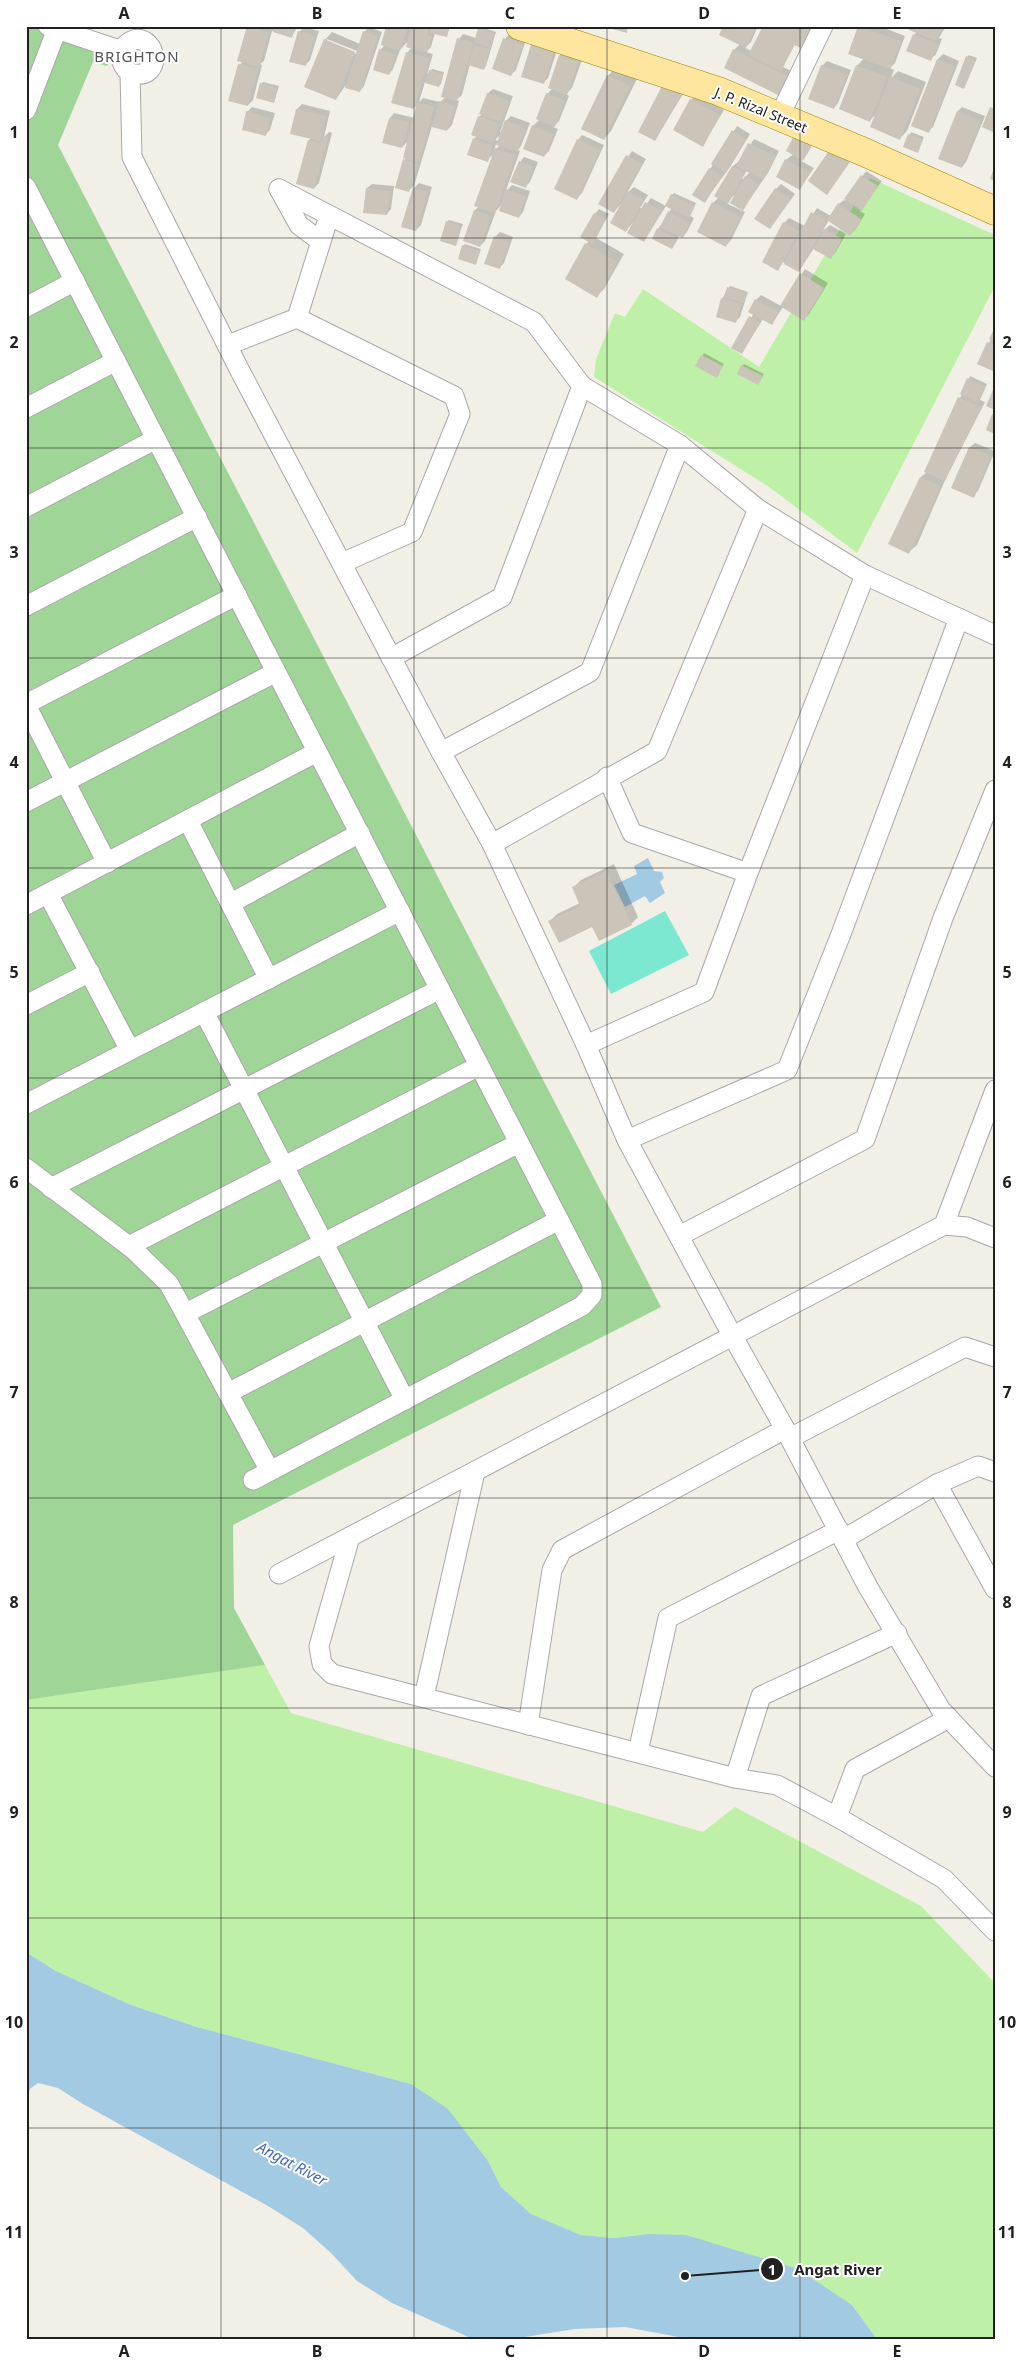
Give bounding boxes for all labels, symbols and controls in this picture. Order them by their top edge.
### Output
text: A [118,2,130,24]
text: B [312,2,322,24]
text: C [505,2,515,24]
text: D [698,2,710,24]
text: E [893,2,902,24]
district label: BRIGHTON [94,46,180,66]
street label: J. P. Rizal Street [710,82,810,137]
text: 1 [9,121,19,143]
text: 1 [1002,121,1012,143]
text: 2 [9,331,19,353]
text: 2 [1002,331,1012,353]
text: 3 [9,541,19,563]
text: 3 [1002,541,1012,563]
text: 4 [9,751,19,773]
text: 4 [1002,751,1012,773]
text: 5 [9,961,19,983]
text: 5 [1002,961,1012,983]
text: 6 [9,1171,19,1193]
text: 6 [1002,1171,1012,1193]
text: 7 [9,1381,19,1403]
text: 7 [1002,1381,1012,1403]
text: 8 [9,1591,19,1613]
text: 8 [1002,1591,1012,1613]
text: 9 [9,1801,19,1823]
text: 9 [1002,1801,1012,1823]
text: 10 [5,2011,23,2033]
text: 10 [998,2011,1016,2033]
water label: Angat River [253,2136,332,2190]
text: 11 [5,2221,23,2243]
text: 11 [998,2221,1016,2243]
callout: Angat River [760,2254,892,2284]
text: 1 [768,2259,776,2279]
text: Angat River [794,2259,882,2279]
text: A [118,2340,130,2362]
text: B [312,2340,322,2362]
text: C [505,2340,515,2362]
text: D [698,2340,710,2362]
text: E [893,2340,902,2362]

